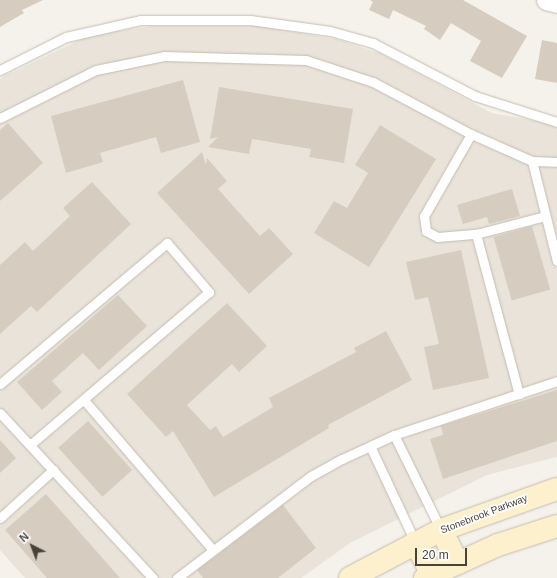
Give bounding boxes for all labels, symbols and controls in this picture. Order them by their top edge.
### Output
street label: Stonebrook Parkway [439,492,529,536]
north arrow [12,526,52,566]
text: N [17,530,31,544]
scale bar [417,540,469,566]
text: 20 m [422,548,449,562]

